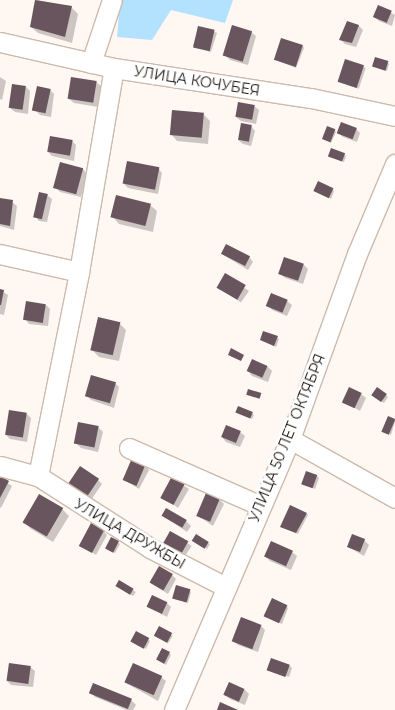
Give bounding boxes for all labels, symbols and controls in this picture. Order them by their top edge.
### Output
street label: УЛИЦА КОЧУБЕЯ [133,63,261,99]
street label: УЛИЦА 50 ЛЕТ ОКТЯБРЯ [246,352,328,524]
street label: УЛИЦА ДРУЖБЫ [72,495,188,573]

